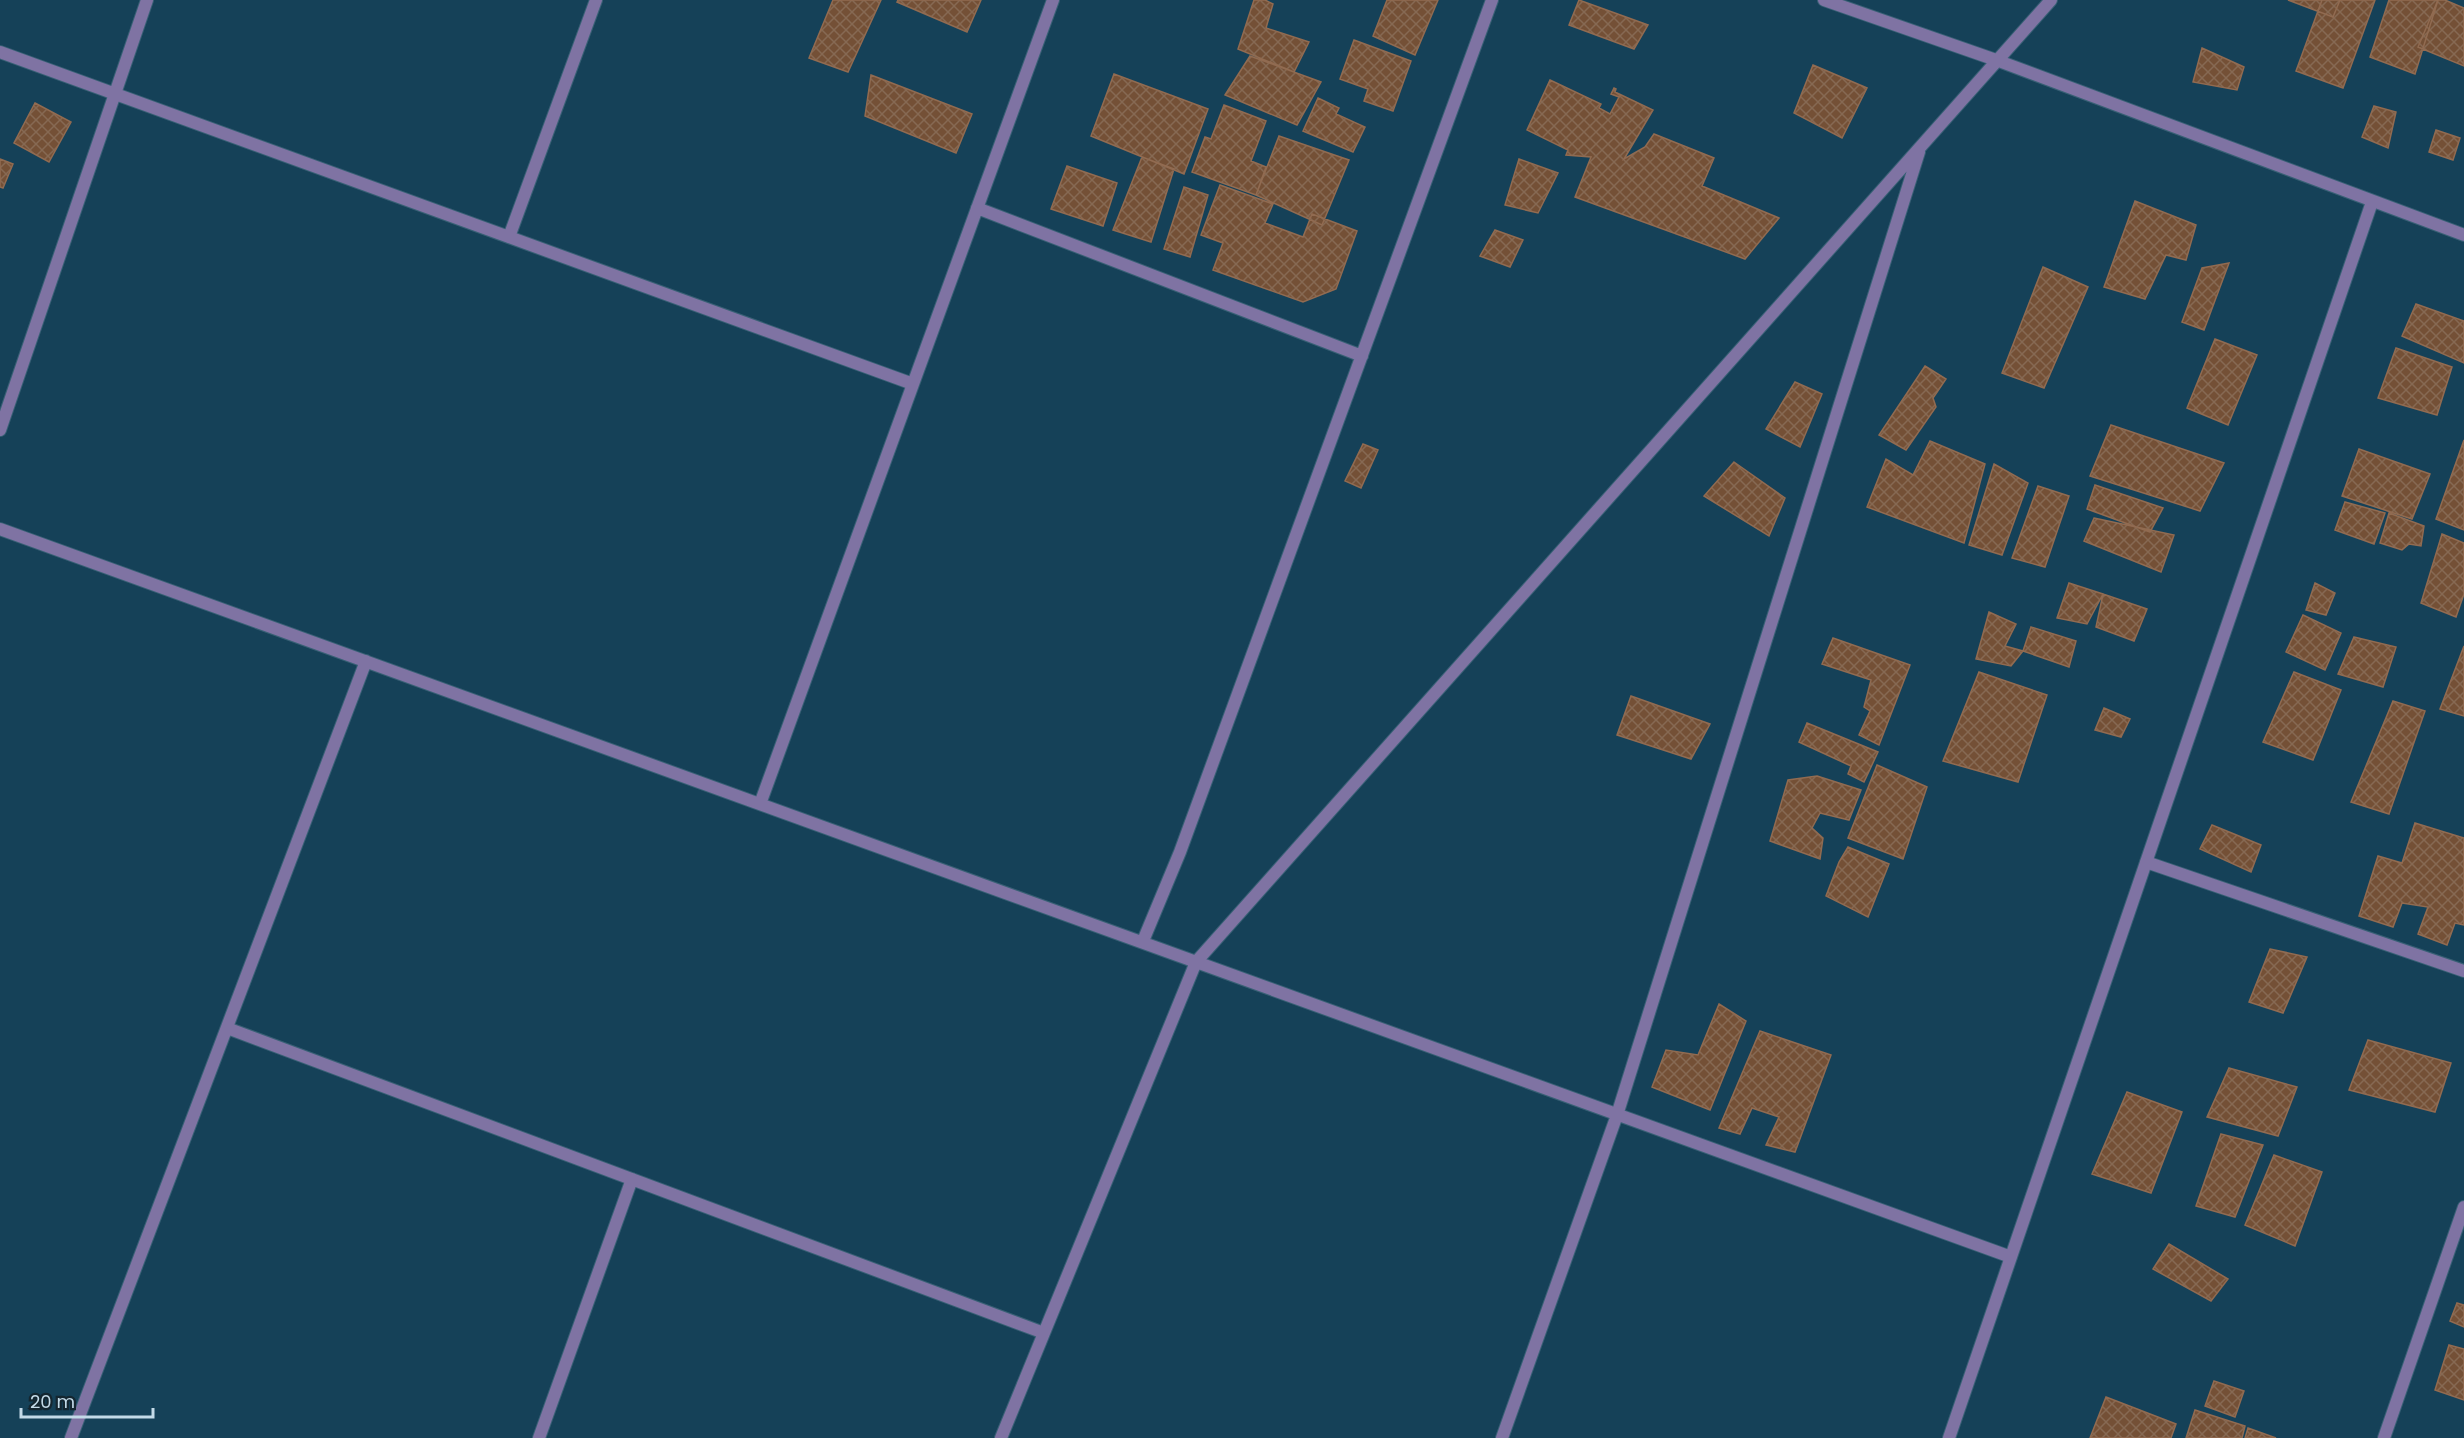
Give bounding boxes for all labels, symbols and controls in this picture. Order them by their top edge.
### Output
scale bar [21,1381,153,1419]
text: 20 m [30,1389,75,1414]

